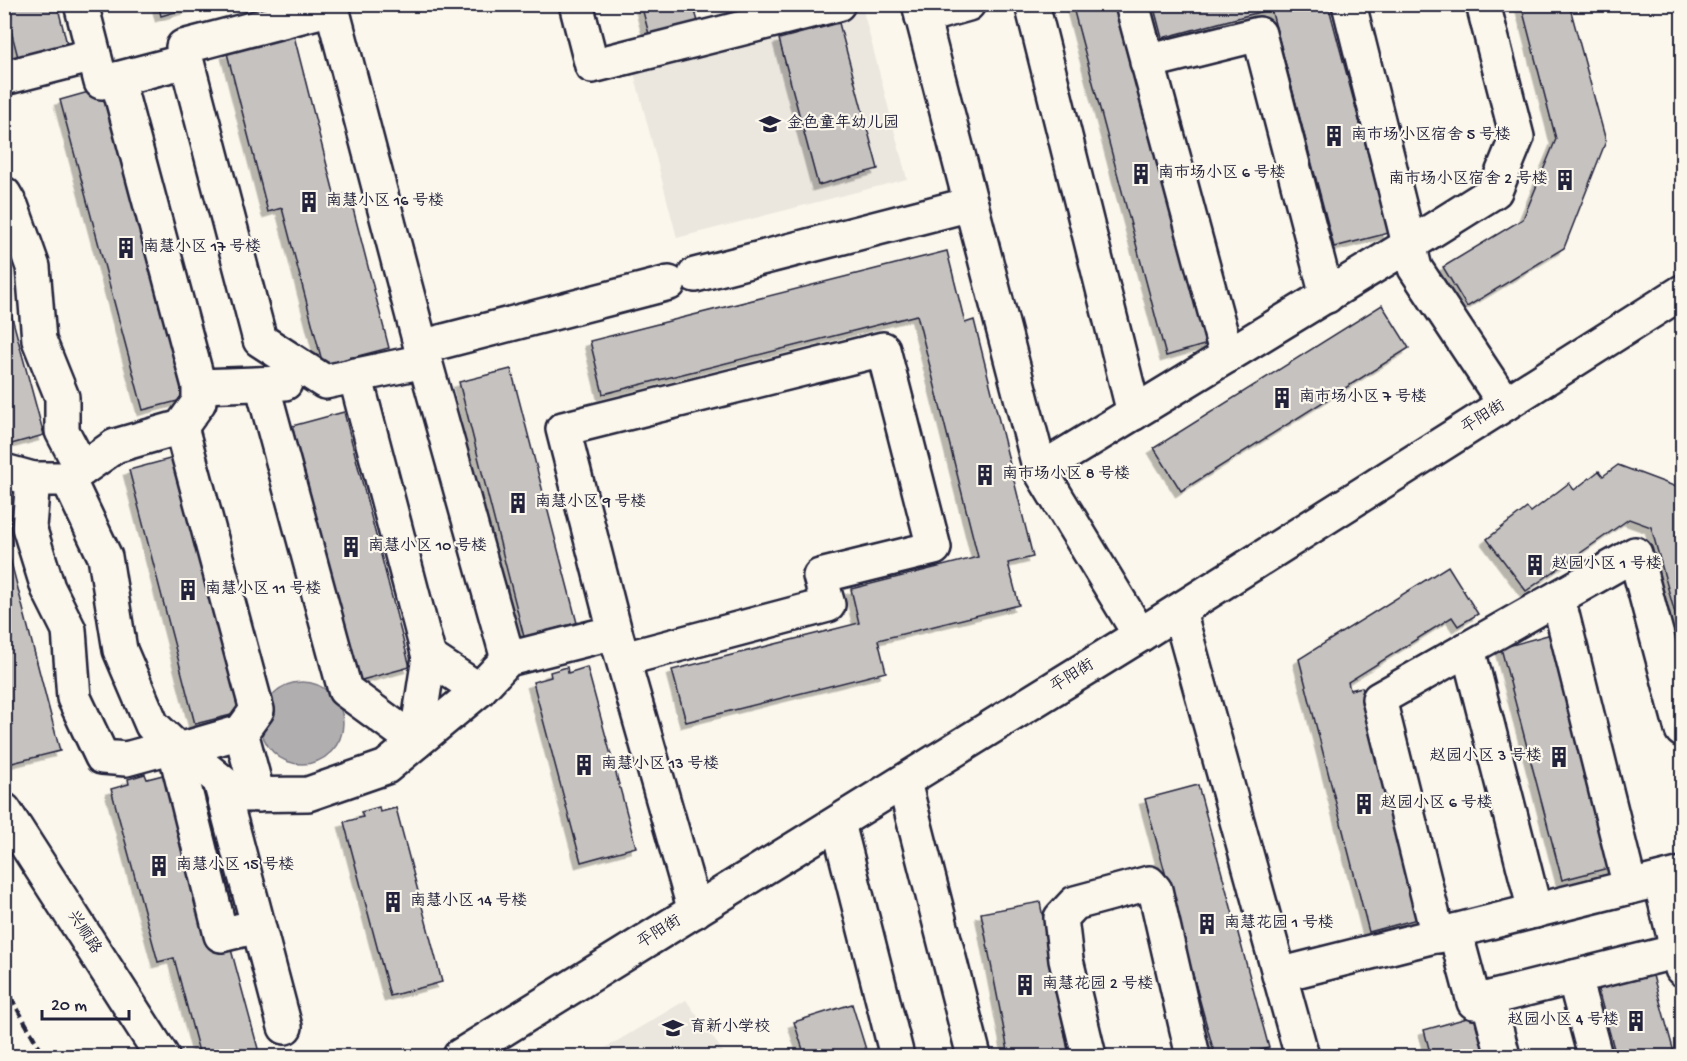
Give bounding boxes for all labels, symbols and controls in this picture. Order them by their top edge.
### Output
school or university icon: 金色童年幼儿园 [758,112,782,136]
place label: 金色童年幼儿园 [787,113,899,134]
building icon: 南市场小区宿舍 5 号楼 [1322,124,1346,148]
place label: 南市场小区宿舍 5 号楼 [1351,125,1511,146]
building icon: 南市场小区 6 号楼 [1129,162,1153,186]
place label: 南市场小区 6 号楼 [1158,163,1286,184]
building icon: 南市场小区宿舍 2 号楼 [1553,168,1577,192]
place label: 南市场小区宿舍 2 号楼 [1389,169,1548,190]
building icon: 南慧小区 16 号楼 [297,190,321,214]
place label: 南慧小区 16 号楼 [326,191,444,212]
building icon: 南慧小区 17 号楼 [114,236,138,260]
place label: 南慧小区 17 号楼 [143,237,261,258]
building icon: 南市场小区 7 号楼 [1270,386,1294,410]
place label: 南市场小区 7 号楼 [1299,387,1427,408]
street label: 平阳街 [1458,396,1509,439]
building icon: 南市场小区 8 号楼 [973,463,997,487]
place label: 南市场小区 8 号楼 [1002,464,1130,485]
building icon: 南慧小区 9 号楼 [506,491,530,515]
place label: 南慧小区 9 号楼 [535,492,647,513]
building icon: 南慧小区 10 号楼 [339,535,363,559]
place label: 南慧小区 10 号楼 [368,536,487,557]
building icon: 赵园小区 1 号楼 [1523,553,1547,577]
place label: 赵园小区 1 号楼 [1552,555,1662,575]
building icon: 南慧小区 11 号楼 [176,578,200,602]
place label: 南慧小区 11 号楼 [205,579,322,600]
street label: 平阳街 [1047,655,1098,698]
building icon: 赵园小区 3 号楼 [1547,745,1571,769]
place label: 赵园小区 3 号楼 [1430,747,1542,767]
building icon: 南慧小区 13 号楼 [572,753,596,777]
place label: 南慧小区 13 号楼 [601,754,719,775]
building icon: 赵园小区 6 号楼 [1352,792,1376,816]
place label: 赵园小区 6 号楼 [1381,794,1493,814]
building icon: 南慧小区 15 号楼 [147,854,171,878]
place label: 南慧小区 15 号楼 [176,855,294,876]
building icon: 南慧小区 14 号楼 [381,890,405,914]
place label: 南慧小区 14 号楼 [410,891,528,912]
street label: 兴顺路 [62,907,106,958]
street label: 平阳街 [634,911,685,954]
building icon: 南慧花园 1 号楼 [1195,912,1219,936]
place label: 南慧花园 1 号楼 [1224,913,1334,934]
building icon: 南慧花园 2 号楼 [1013,973,1037,997]
place label: 南慧花园 2 号楼 [1042,974,1153,995]
scale bar [42,983,129,1021]
text: 20 m [51,996,87,1017]
building icon: 赵园小区 4 号楼 [1624,1009,1648,1033]
place label: 赵园小区 4 号楼 [1508,1011,1619,1031]
school or university icon: 育新小学校 [661,1016,685,1040]
place label: 育新小学校 [690,1017,770,1038]

